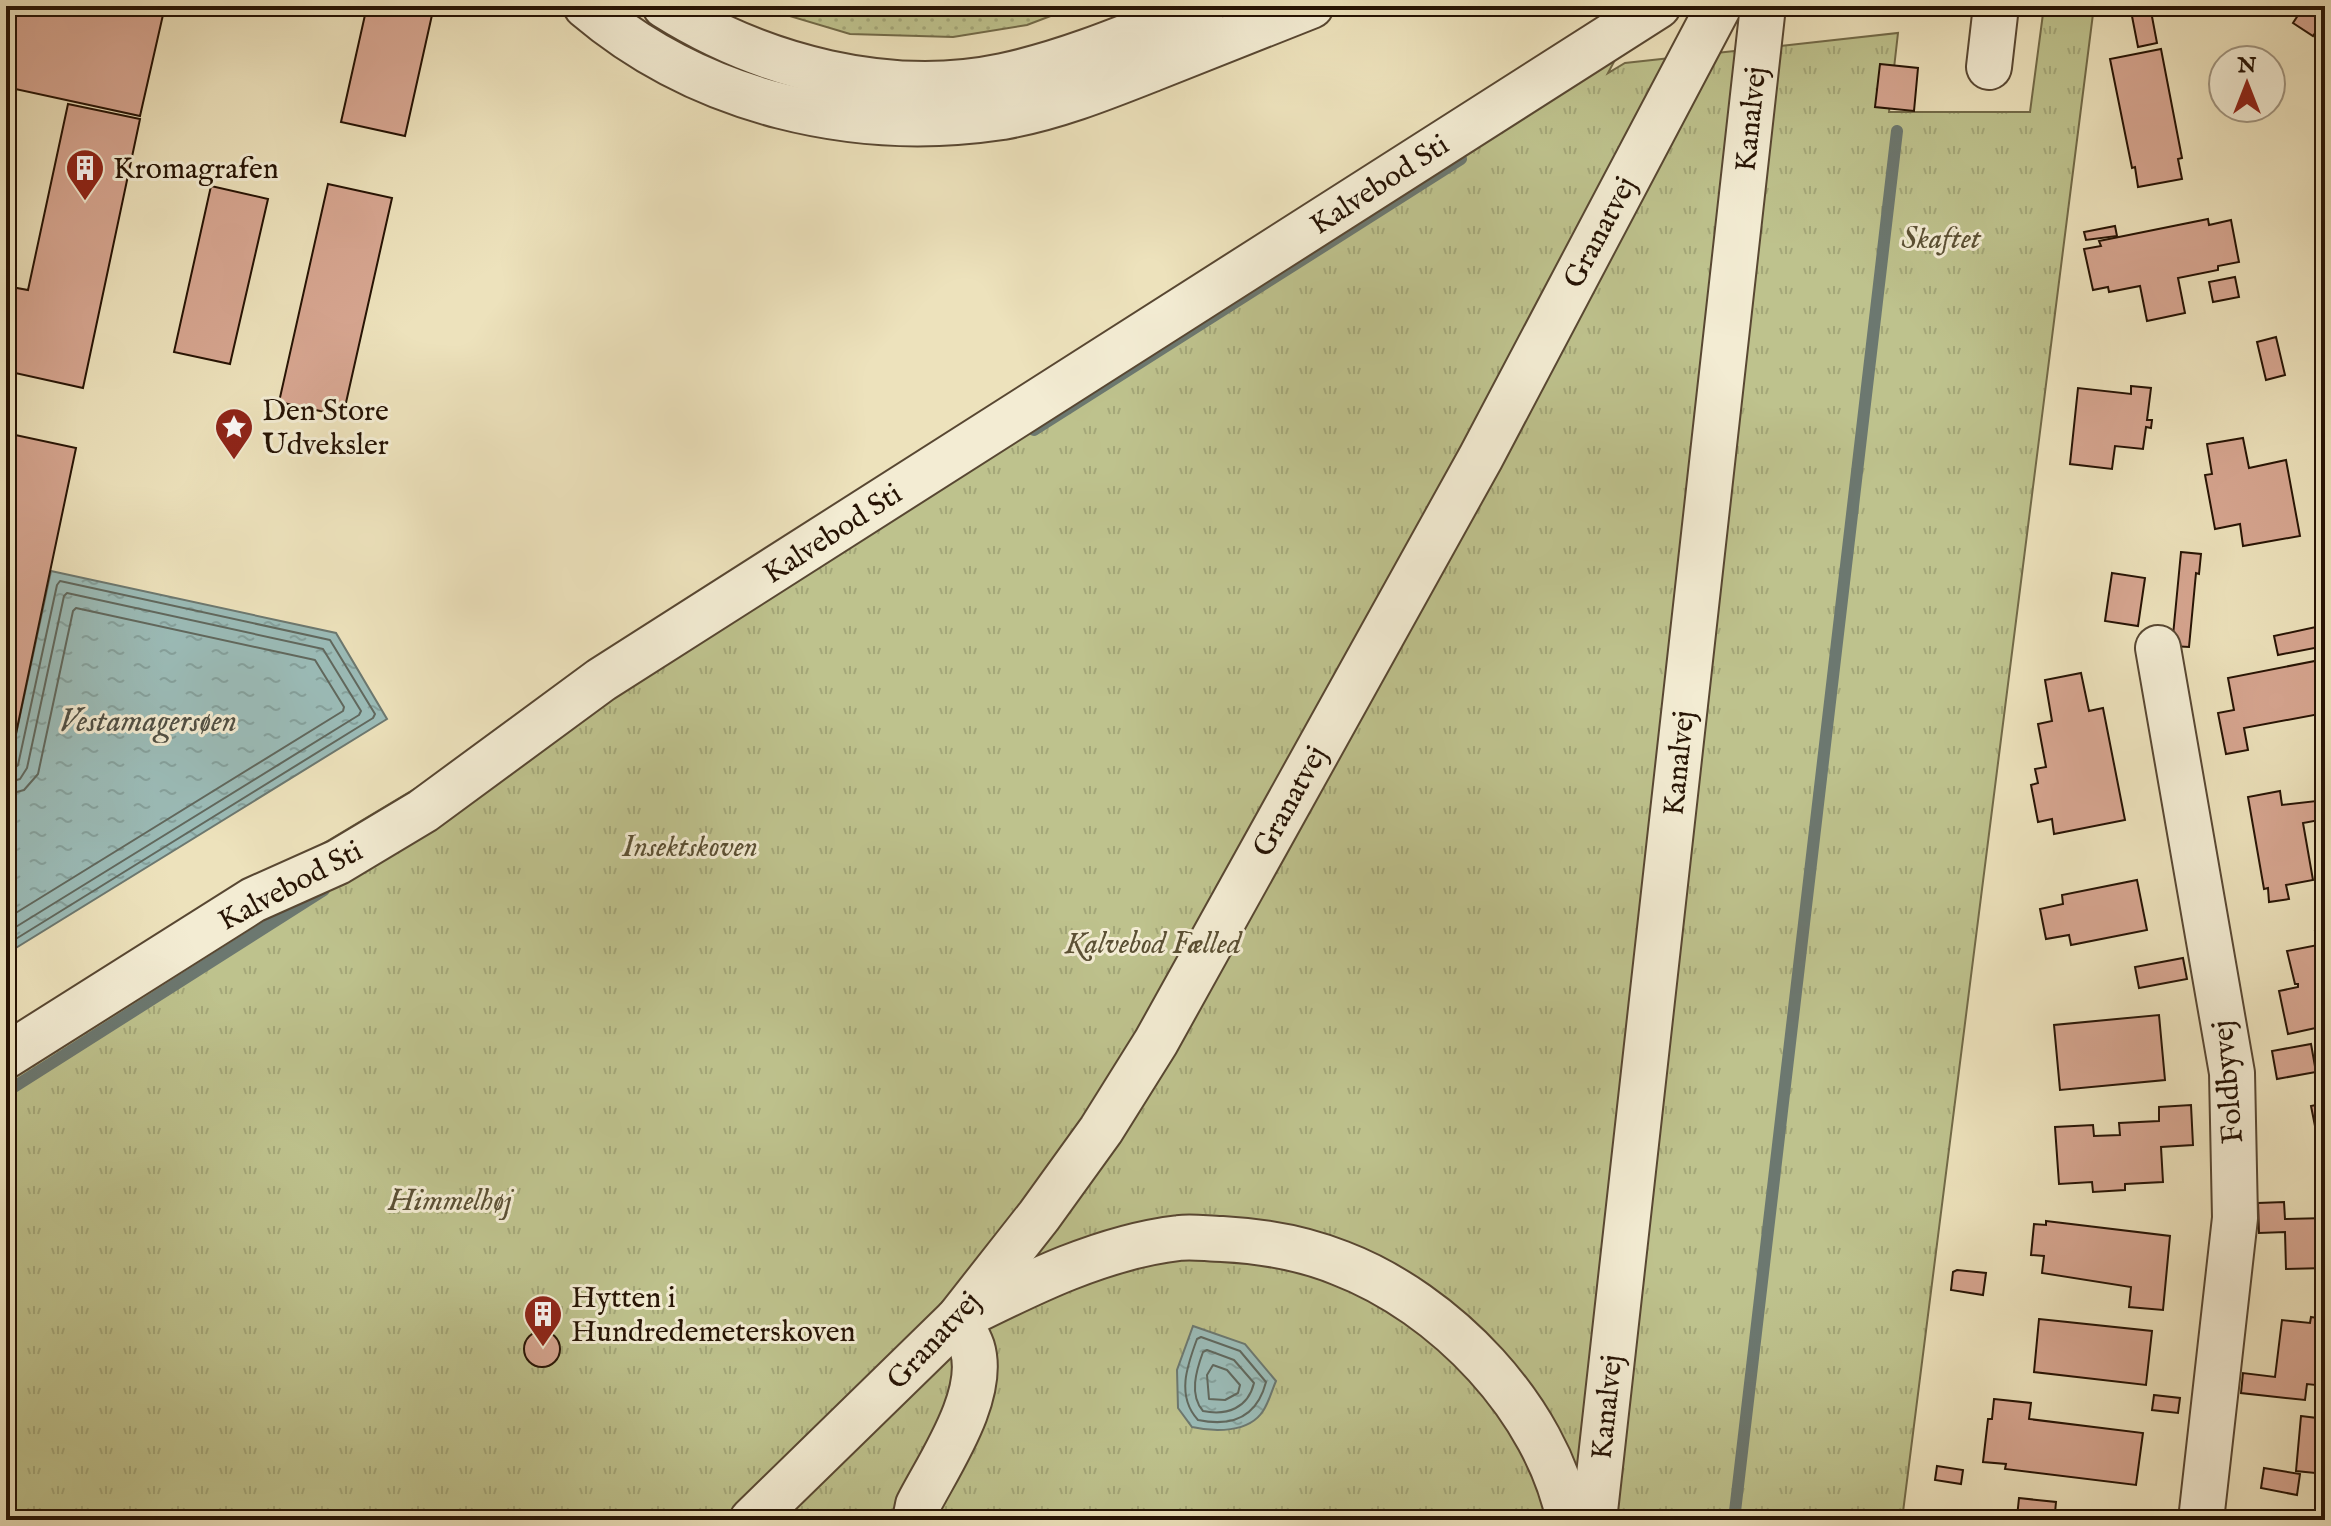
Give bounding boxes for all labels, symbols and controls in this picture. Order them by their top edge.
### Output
north arrow [2207,44,2287,124]
text: N [2236,52,2257,80]
street label: Kanalvej [1728,65,1776,174]
street label: Kalvebod Sti [1304,127,1457,245]
building icon: Kromagrafen [64,147,106,202]
place label: Kromagrafen [113,151,279,189]
street label: Granatvej [1556,171,1646,295]
park label: Skaftet [1901,221,1982,259]
place label: Den Store Udveksler [262,393,389,465]
place icon: Den Store Udveksler [213,406,255,461]
street label: Kalvebod Sti [757,476,910,594]
water label: Vestamagersøen [59,702,237,743]
street label: Kanalvej [1656,709,1704,818]
street label: Granatvej [1245,740,1337,864]
park label: Insektskoven [621,829,758,867]
street label: Kalvebod Sti [212,833,370,941]
park label: Kalvebod Fælled [1064,926,1243,964]
street label: Foldbyvej [2205,1019,2253,1145]
park label: Himmelhøj [387,1183,515,1221]
place label: Hytten i Hundredemeterskoven [571,1280,856,1352]
street label: Granatvej [879,1284,990,1399]
building icon: Hytten i Hundredemeterskoven [522,1293,564,1348]
street label: Kanalvej [1584,1353,1632,1462]

